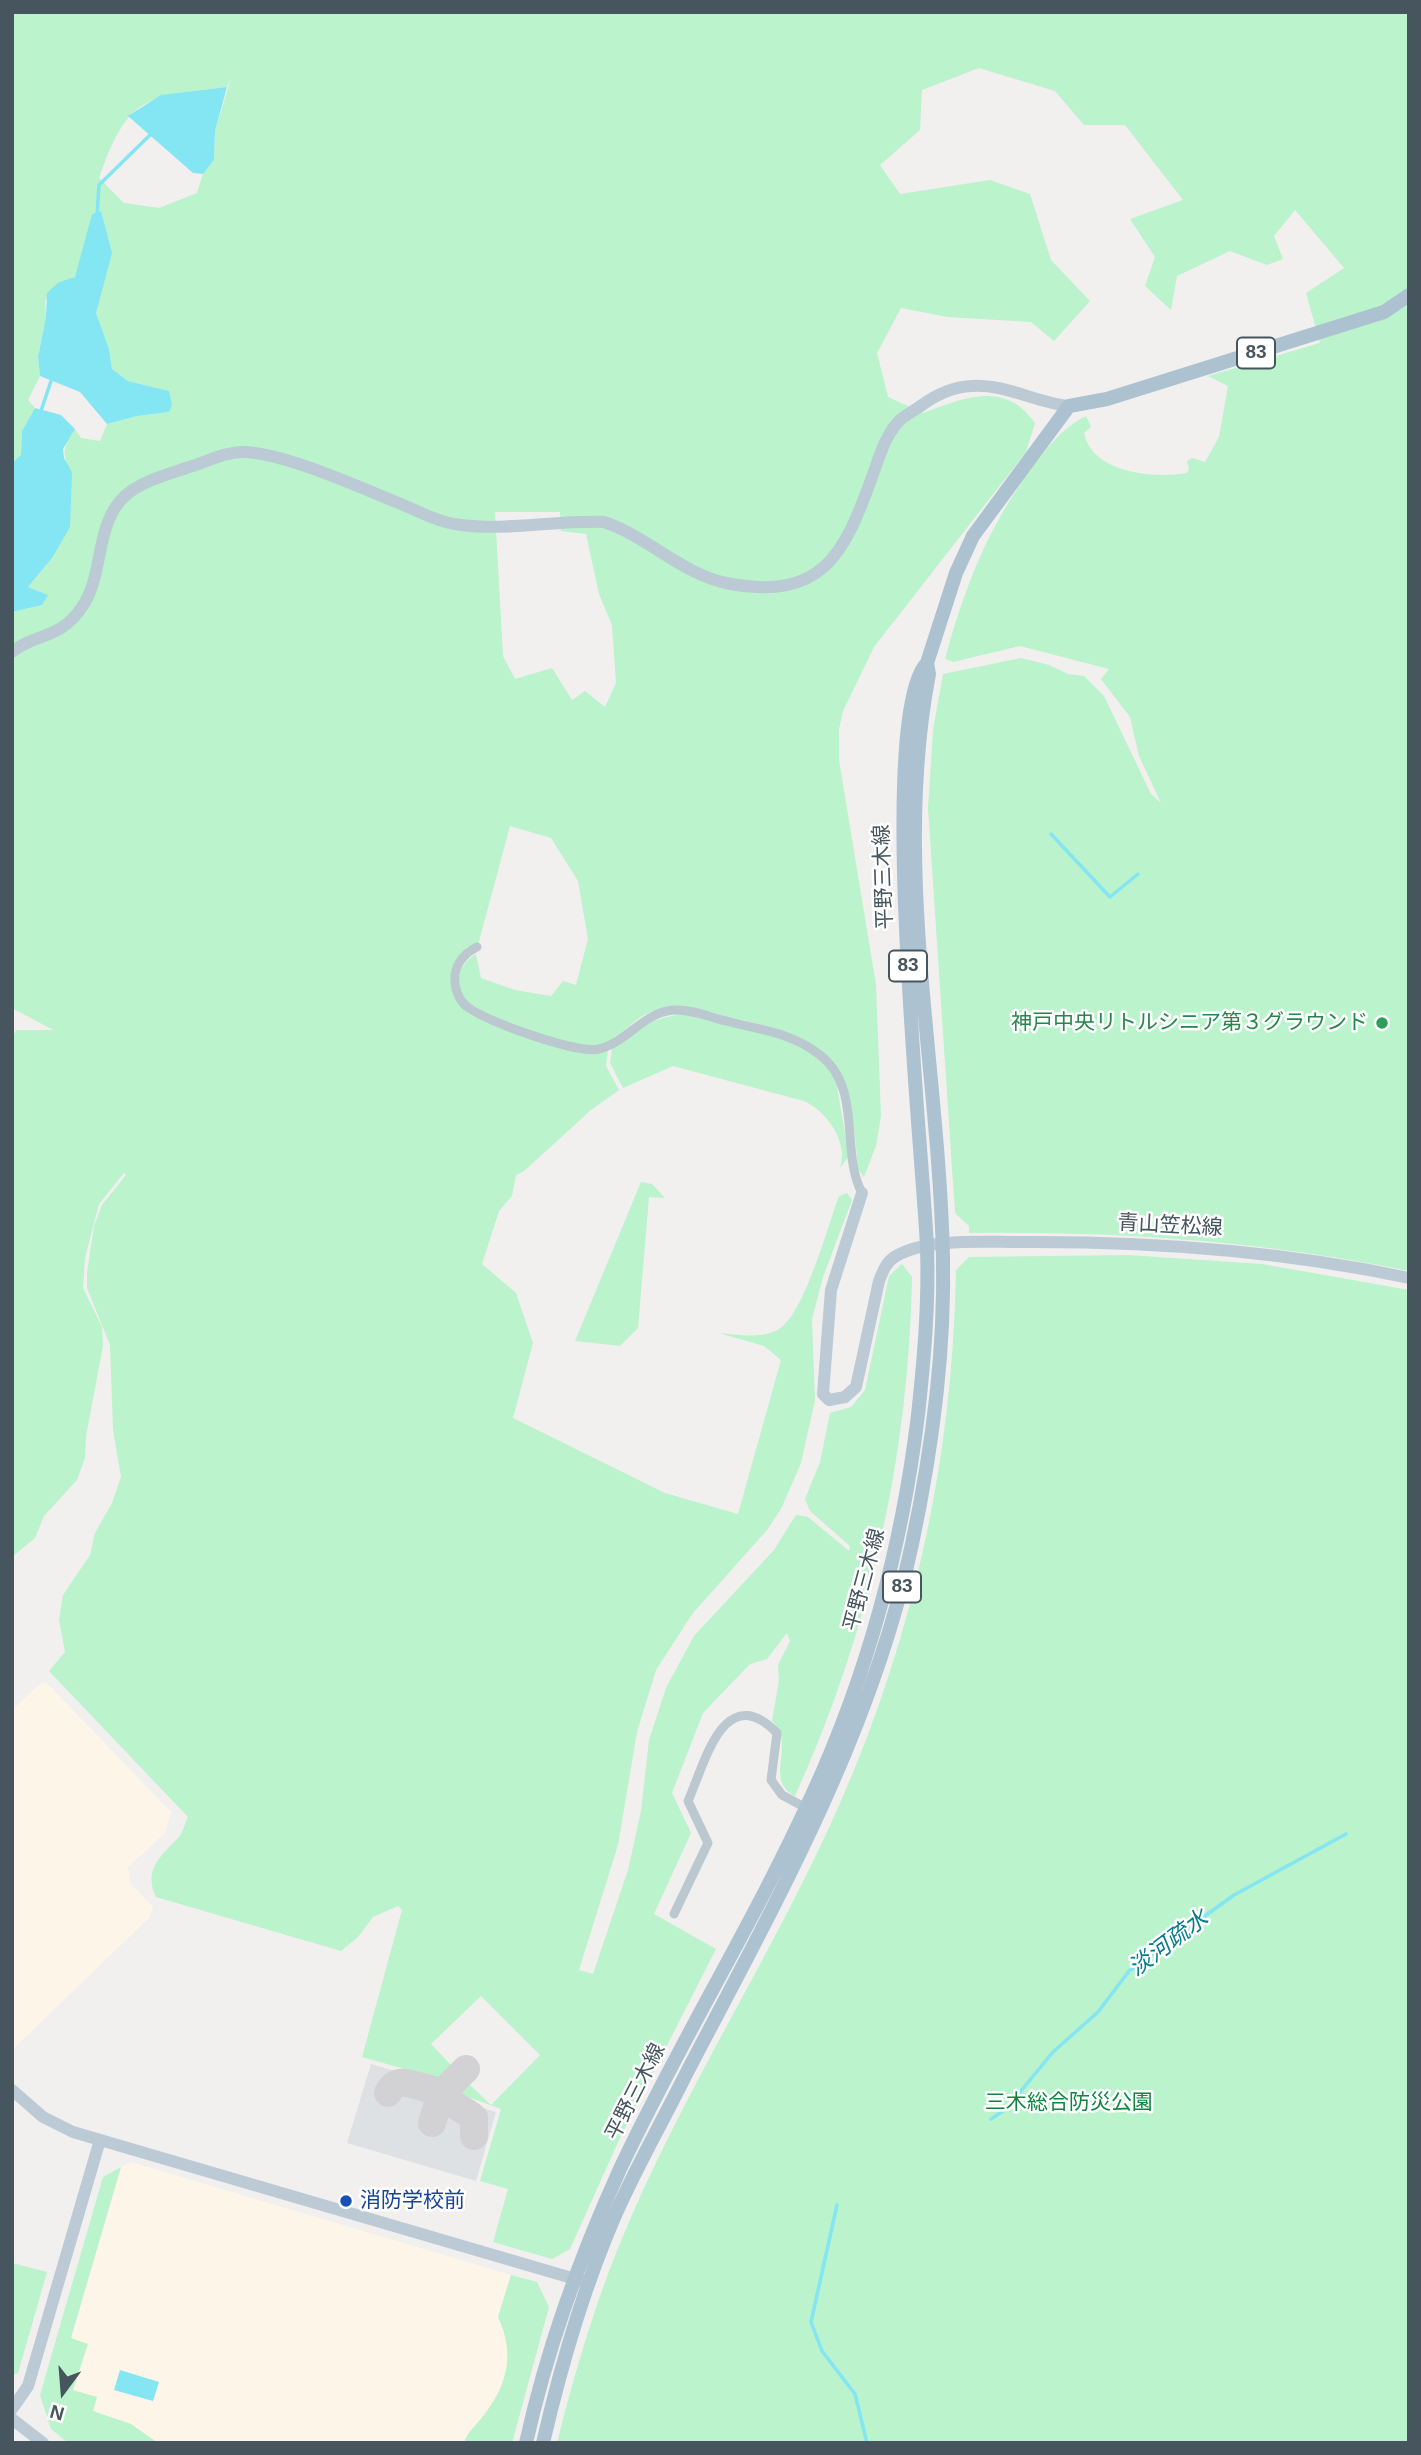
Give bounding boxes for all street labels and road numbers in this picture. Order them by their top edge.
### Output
road number: 83 [1237,338,1275,368]
street label: 平野三木線 [870,824,898,930]
road number: 83 [889,950,927,982]
street label: 青山笠松線 [1117,1211,1223,1241]
street label: 平野三木線 [839,1526,891,1634]
road number: 83 [883,1572,921,1602]
street label: 平野三木線 [601,2040,671,2144]

